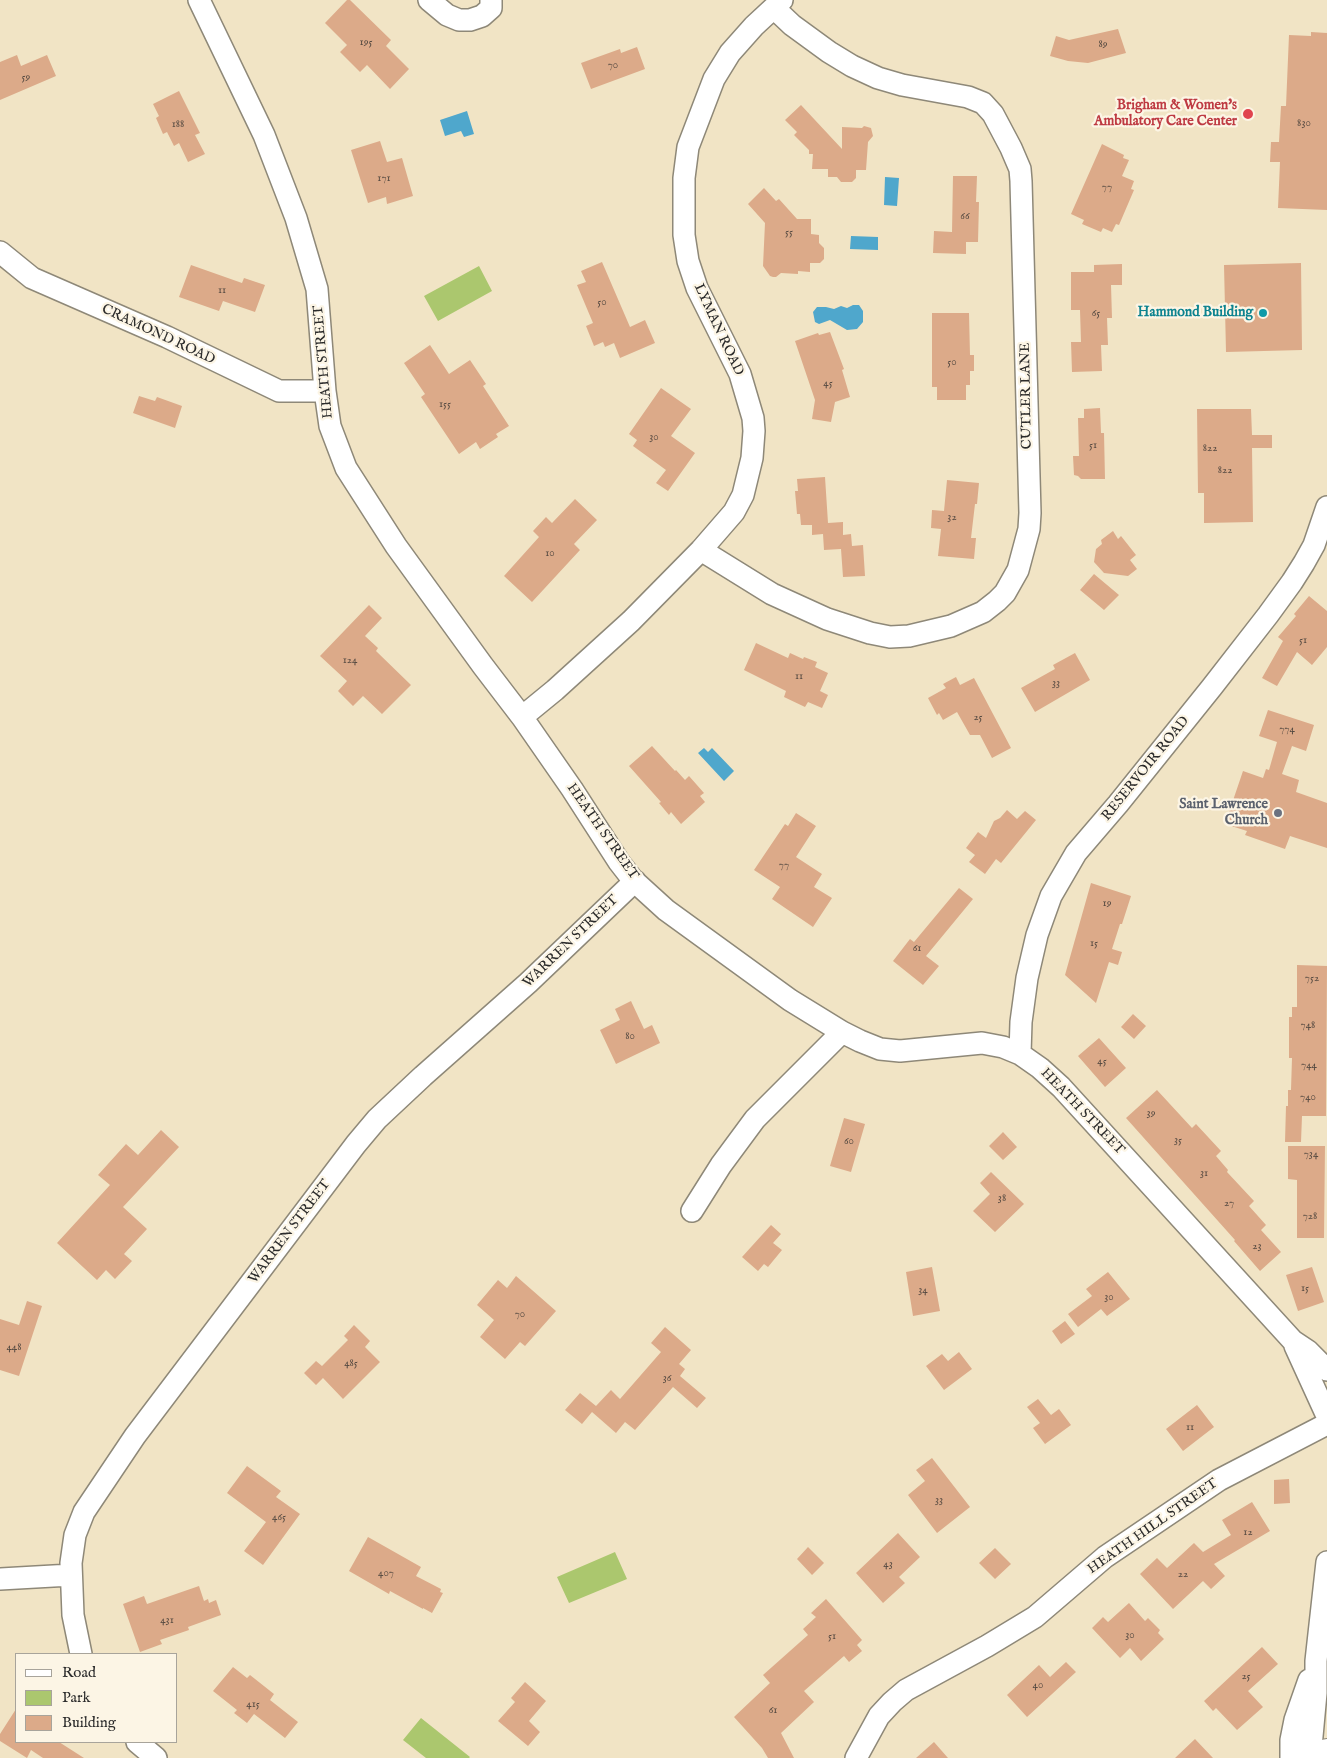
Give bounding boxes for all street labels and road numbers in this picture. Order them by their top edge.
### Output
street label: LYMAN ROAD [689,281,747,379]
street label: CRAMOND ROAD [99,301,217,369]
street label: HEATH STREET [311,305,337,419]
street label: CUTLER LANE [1018,342,1036,450]
street label: RESERVOIR ROAD [1099,713,1193,825]
street label: HEATH STREET [563,781,641,883]
street label: WARREN STREET [520,892,622,992]
street label: HEATH STREET [1036,1065,1128,1159]
street label: WARREN STREET [245,1177,335,1287]
street label: HEATH HILL STREET [1085,1476,1221,1578]

